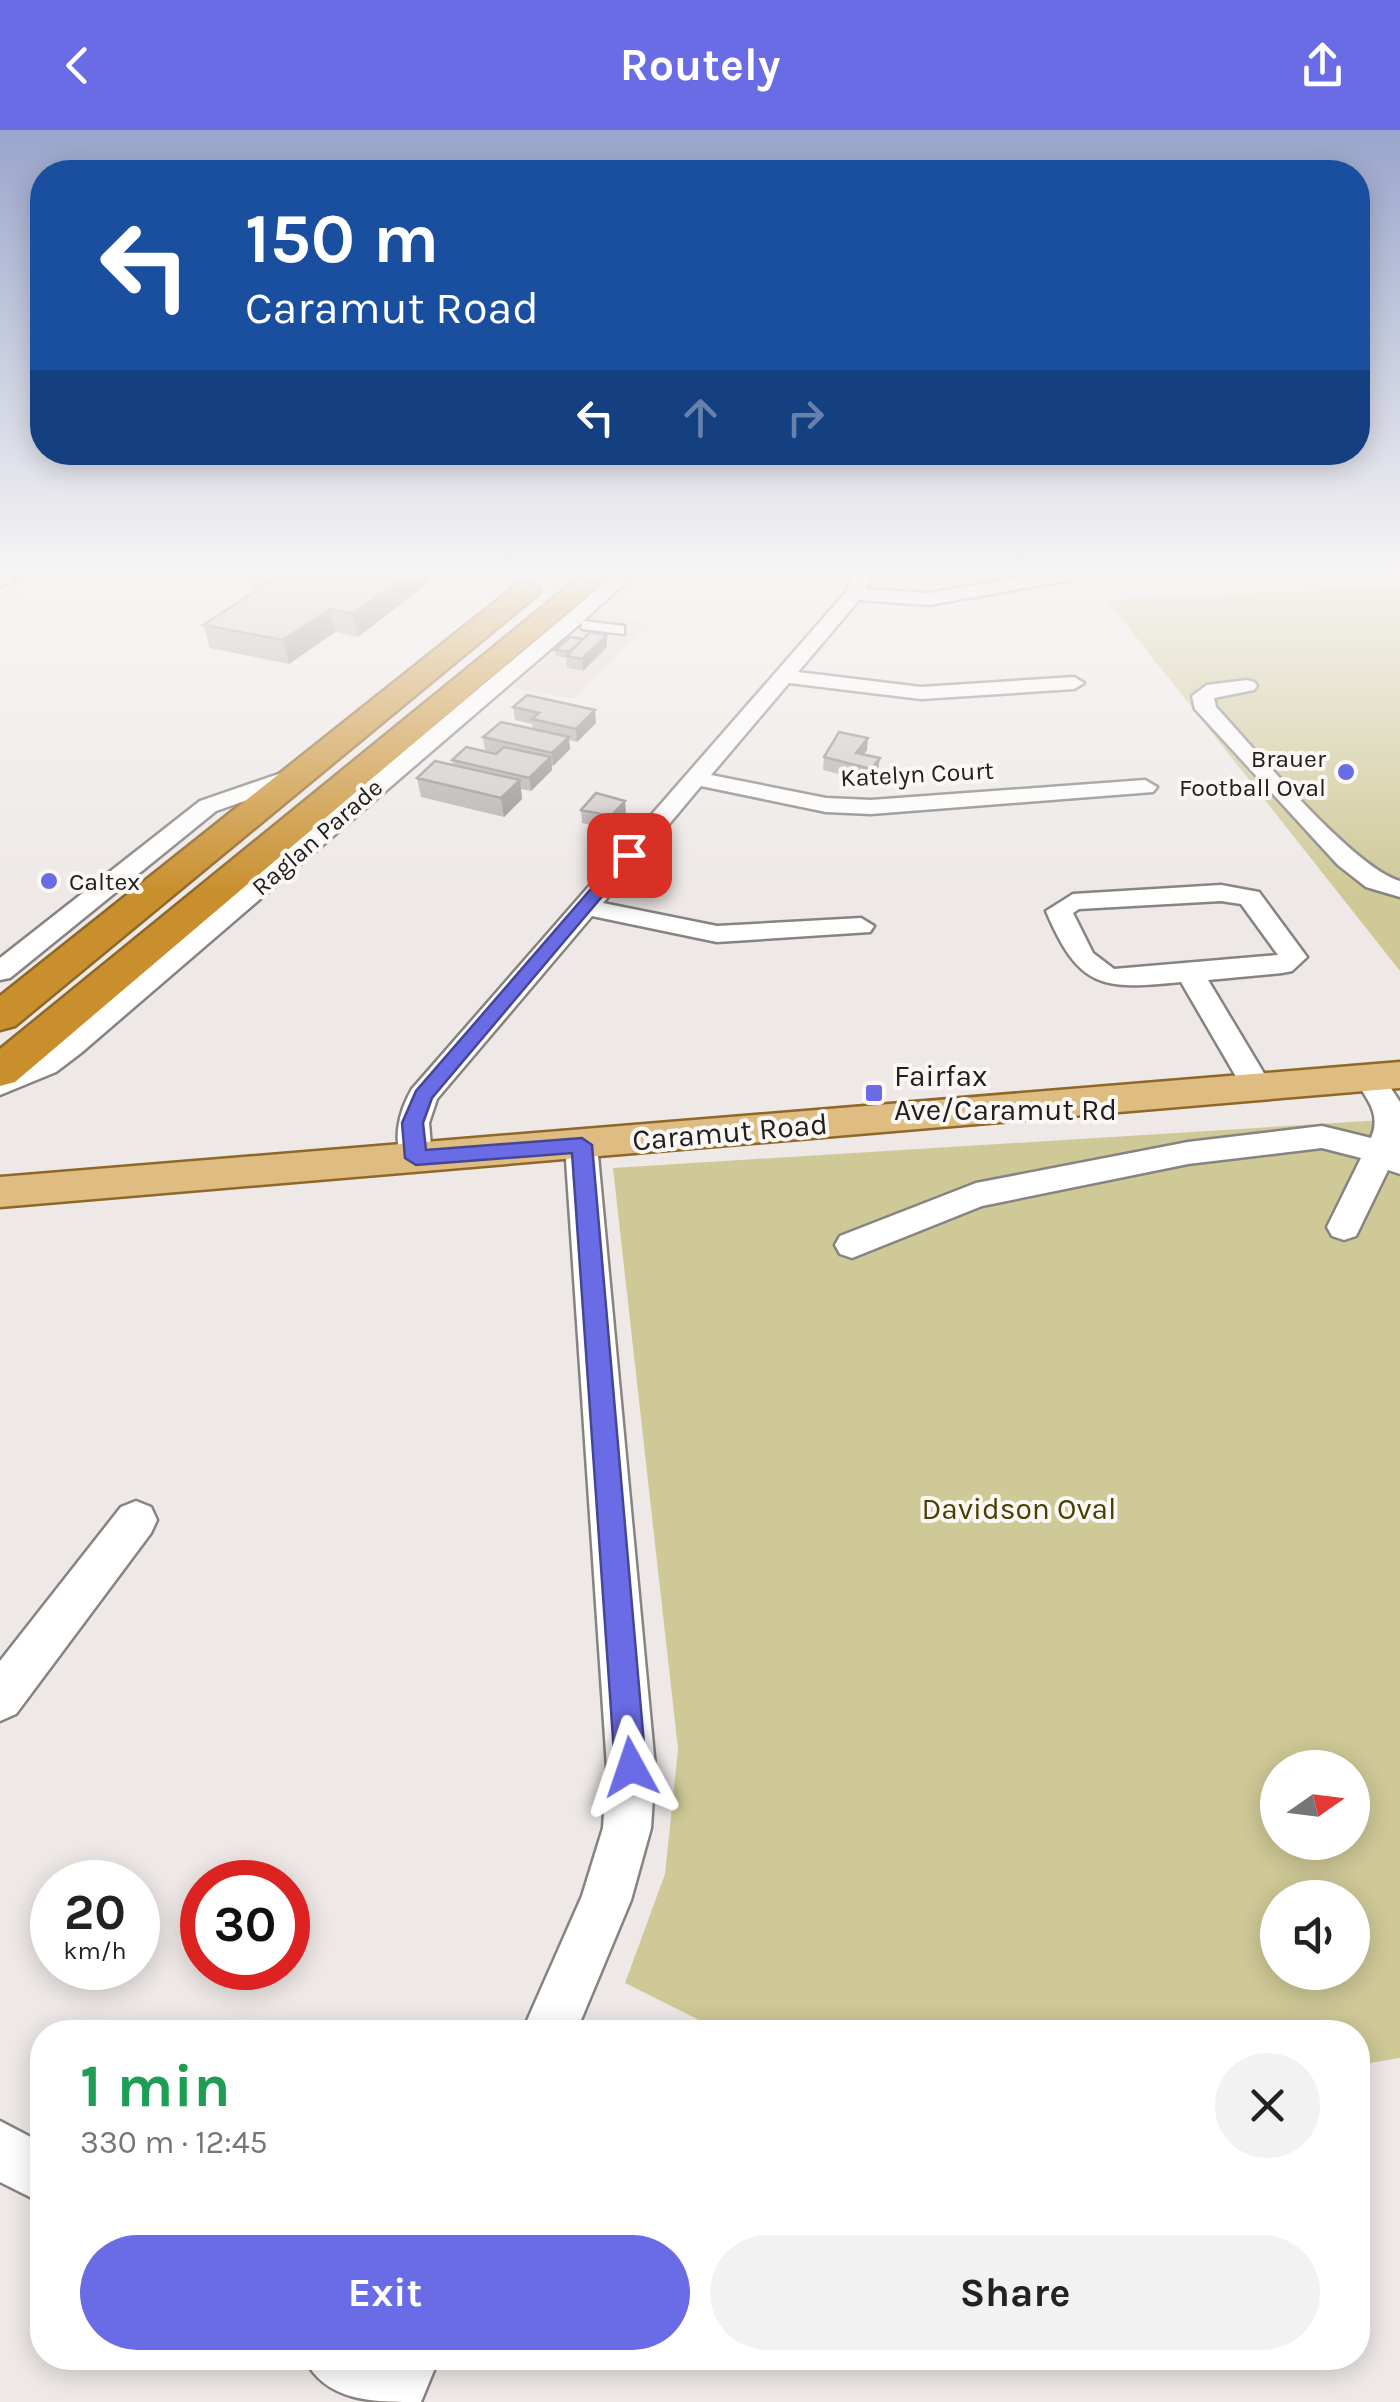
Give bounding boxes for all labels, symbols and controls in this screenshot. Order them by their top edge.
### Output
icon: back [50,38,105,93]
icon: share [1295,38,1350,93]
text: Routely [620,39,780,91]
text: 150 m [245,198,439,280]
icon: left [80,200,210,330]
text: Caramut Road [245,282,539,334]
icon: left [568,390,623,445]
icon: ahead [673,390,728,445]
icon: right [778,390,833,445]
place label: Brauer Football Oval [1179,744,1327,802]
street label: Katelyn Court [840,756,994,792]
marker: Brauer Football Oval [1335,761,1357,783]
street label: Raglan Parade [246,773,388,901]
pin [587,813,672,898]
icon: arrive [602,828,657,883]
place label: Caltex [69,867,140,896]
marker: Caltex [38,870,60,892]
place label: Fairfax Ave/Caramut Rd [894,1058,1117,1128]
marker: Fairfax Ave/Caramut Rd [863,1082,885,1104]
street label: Caramut Road [631,1106,829,1158]
park label: Davidson Oval [922,1491,1116,1527]
position arrow [579,1715,683,1819]
north arrow [1260,1750,1370,1860]
map controls [1260,1750,1370,1990]
speed limit sign: 30 [180,1860,310,1990]
button: sound [1260,1880,1370,1990]
text: 20 [64,1883,126,1942]
text: km/h [63,1936,127,1965]
text: 1 min [80,2051,231,2121]
button: close [1215,2053,1320,2158]
text: 330 m · 12:45 [80,2124,268,2161]
button: Exit [80,2235,690,2350]
button: Share [710,2235,1320,2350]

